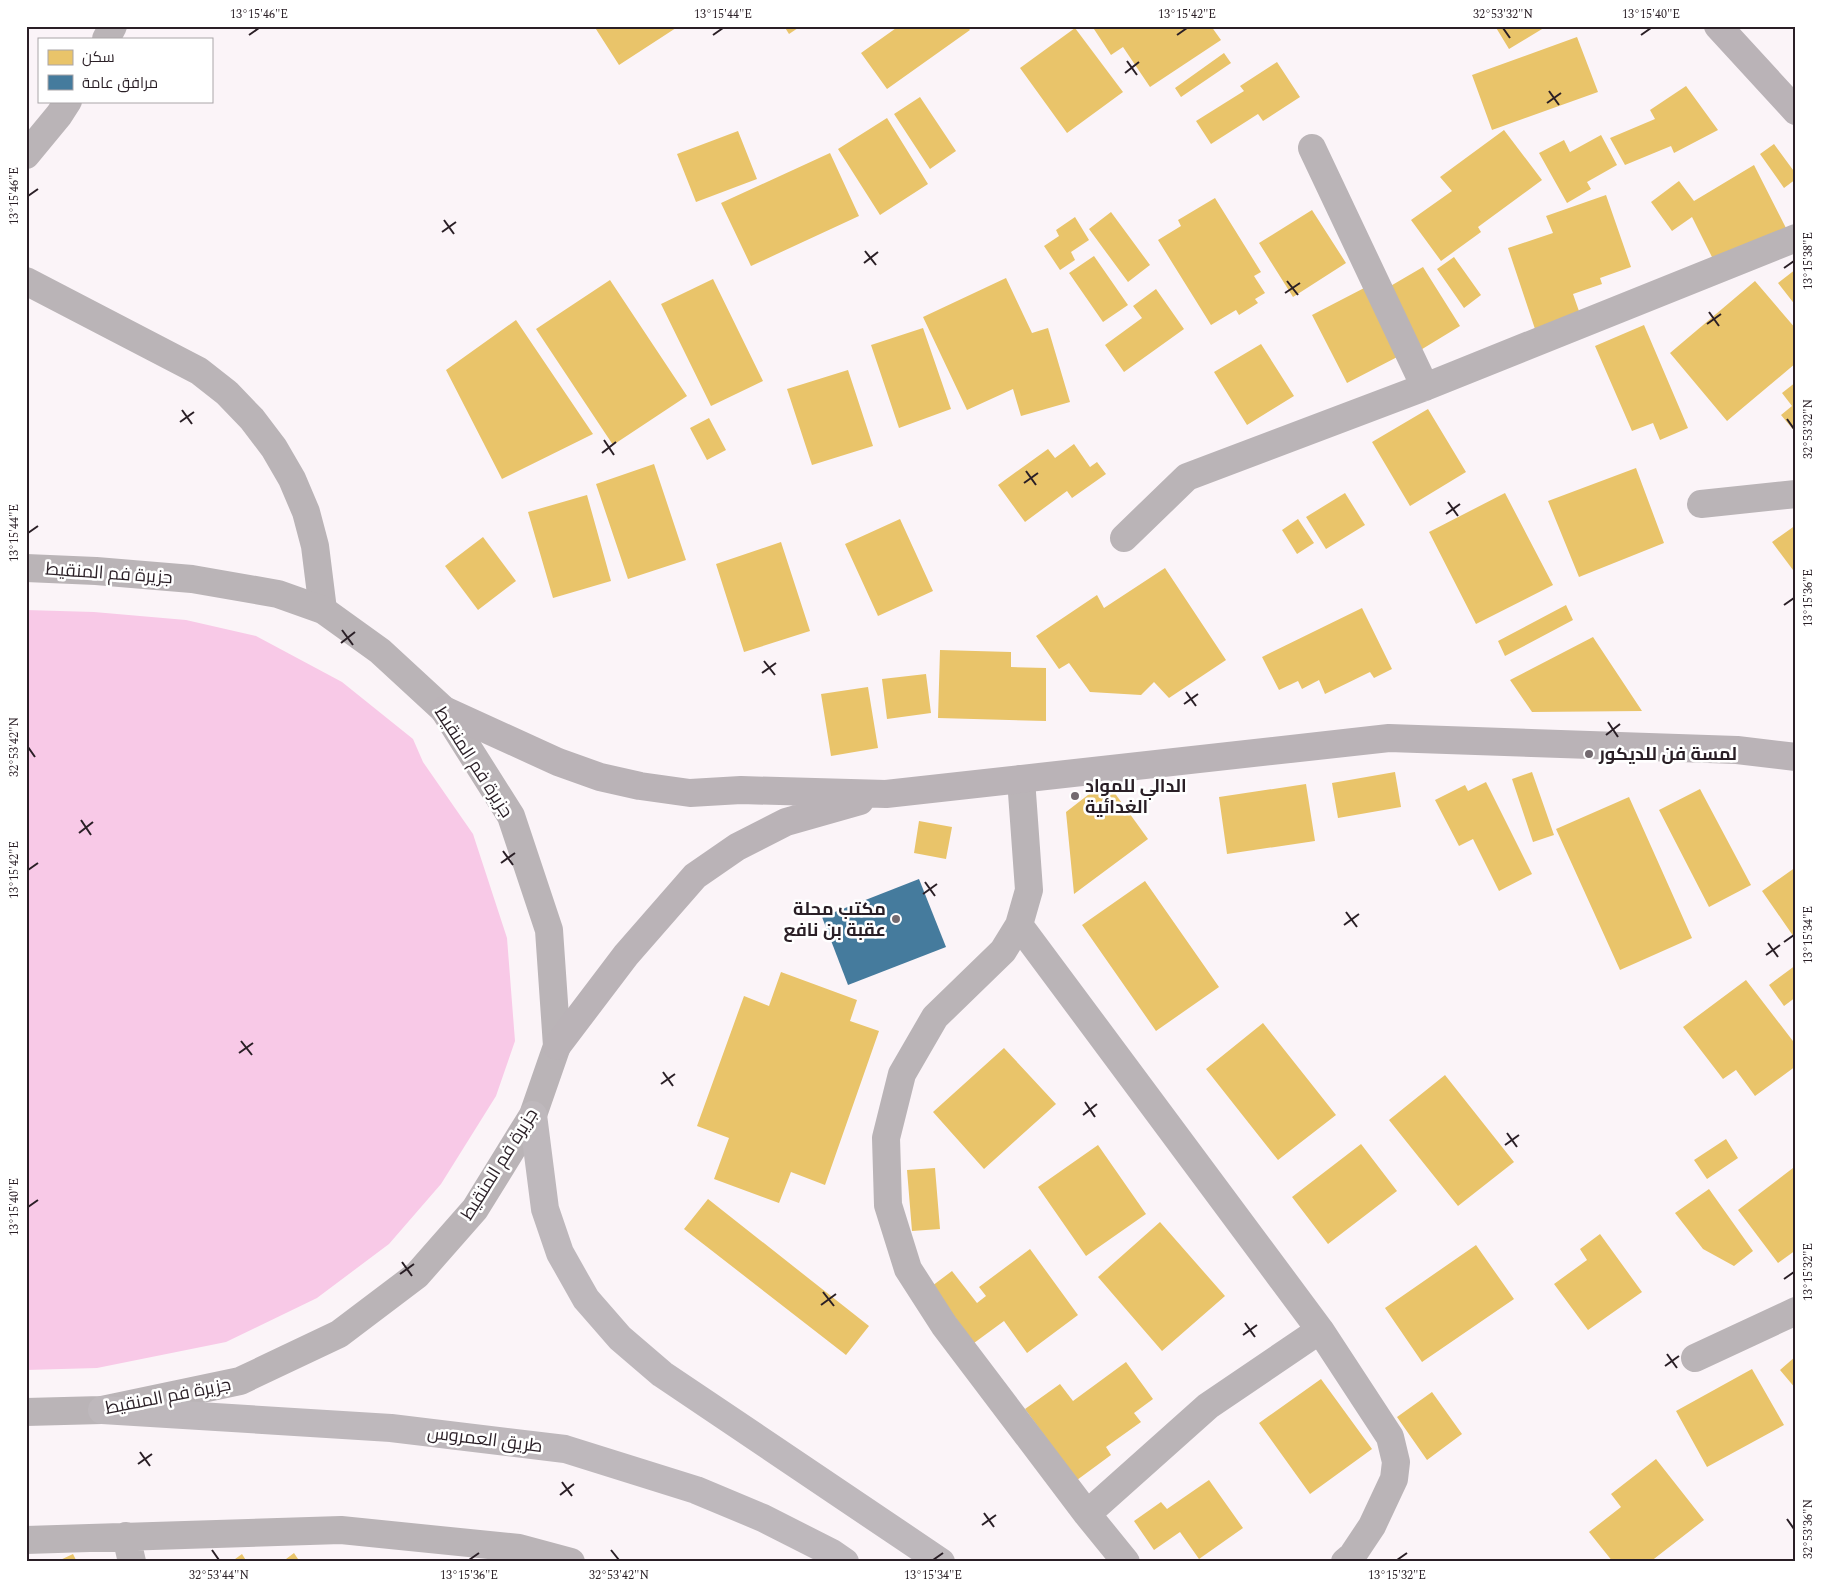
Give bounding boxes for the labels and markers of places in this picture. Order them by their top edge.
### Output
place label: لمسة فن للديكور [1598,741,1737,768]
marker: لمسة فن للديكور [1583,748,1595,760]
place label: الدالي للمواد الغدائية [1085,773,1187,821]
marker: الدالي للمواد الغدائية [1069,790,1081,802]
place label: مكتب محلة عقبة بن نافع [784,896,886,944]
marker: مكتب محلة عقبة بن نافع [890,913,902,925]

